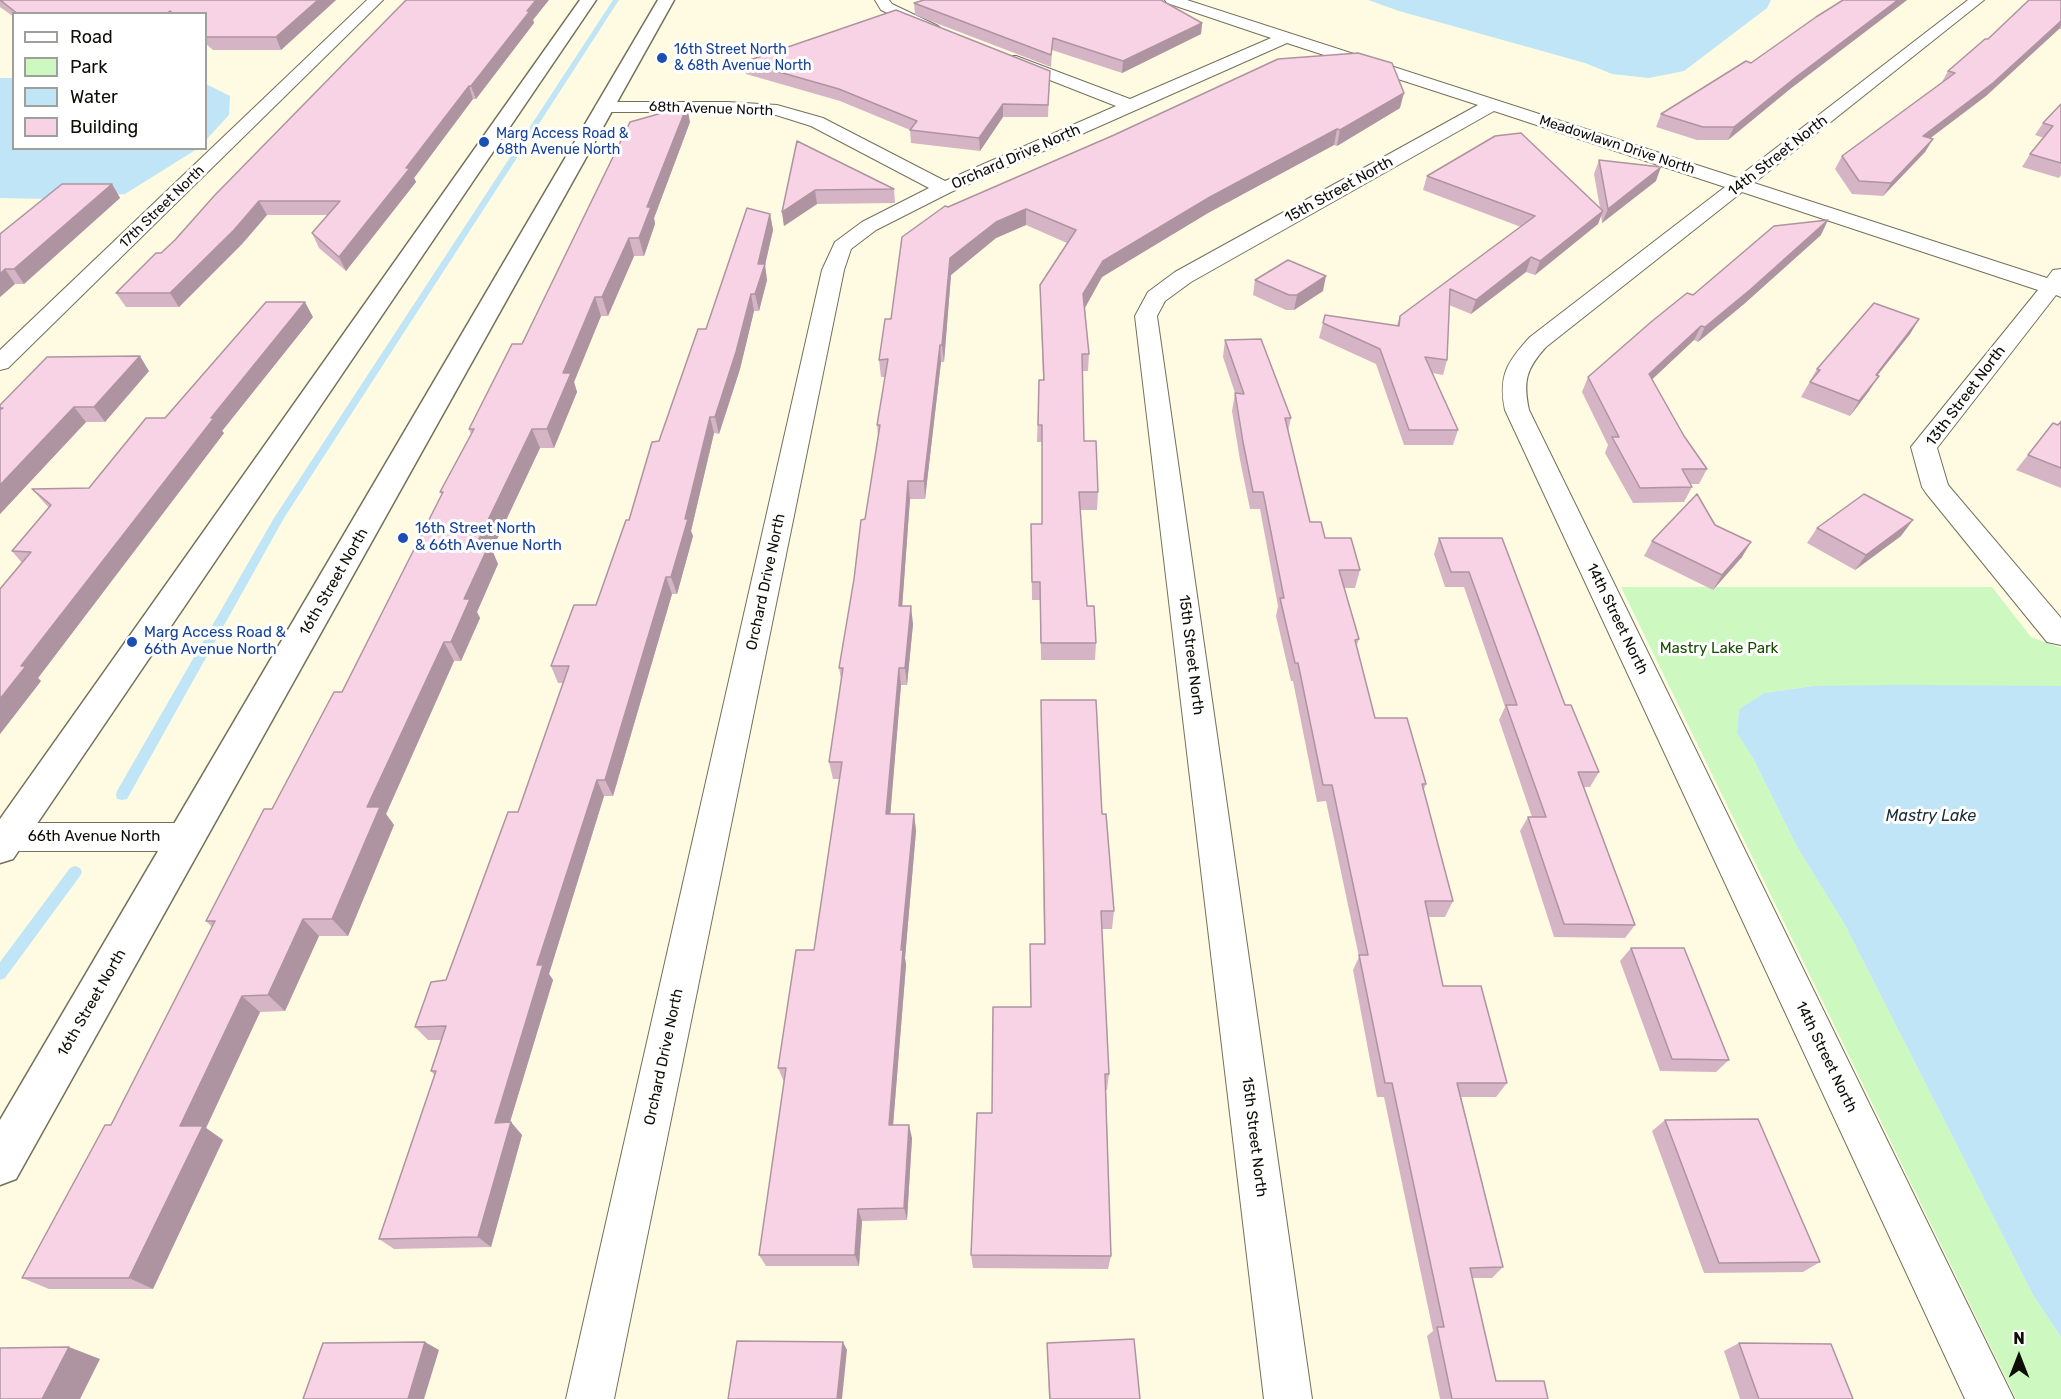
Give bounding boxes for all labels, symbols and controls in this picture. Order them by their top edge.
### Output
legend [12,12,207,150]
text: Road [70,26,113,48]
place label: 16th Street North & 68th Avenue North [674,42,811,74]
marker: 16th Street North & 68th Avenue North [655,51,669,65]
text: Park [70,56,107,78]
text: Water [70,86,118,108]
street label: 68th Avenue North [649,98,773,120]
street label: Meadowlawn Drive North [1537,112,1697,178]
street label: 14th Street North [1725,112,1831,200]
text: Building [70,116,138,138]
street label: Orchard Drive North [949,120,1083,194]
place label: Marg Access Road & 68th Avenue North [496,126,628,158]
marker: Marg Access Road & 68th Avenue North [477,135,491,149]
street label: 15th Street North [1282,153,1396,227]
street label: 17th Street North [116,162,208,252]
street label: 13th Street North [1922,342,2010,450]
street label: Orchard Drive North [743,512,789,652]
place label: 16th Street North & 66th Avenue North [415,520,562,555]
street label: 16th Street North [296,525,372,639]
marker: 16th Street North & 66th Avenue North [396,531,410,545]
street label: 14th Street North [1582,561,1652,677]
street label: 15th Street North [1175,594,1207,716]
place label: Marg Access Road & 66th Avenue North [144,624,286,659]
marker: Marg Access Road & 66th Avenue North [125,635,139,649]
park label: Mastry Lake Park [1660,640,1778,658]
water label: Mastry Lake [1886,806,1976,826]
street label: 66th Avenue North [28,828,160,846]
street label: 16th Street North [54,946,130,1060]
street label: Orchard Drive North [641,987,687,1127]
street label: 14th Street North [1791,999,1861,1115]
street label: 15th Street North [1238,1076,1270,1198]
north arrow [1989,1327,2049,1387]
text: N [2013,1329,2025,1348]

